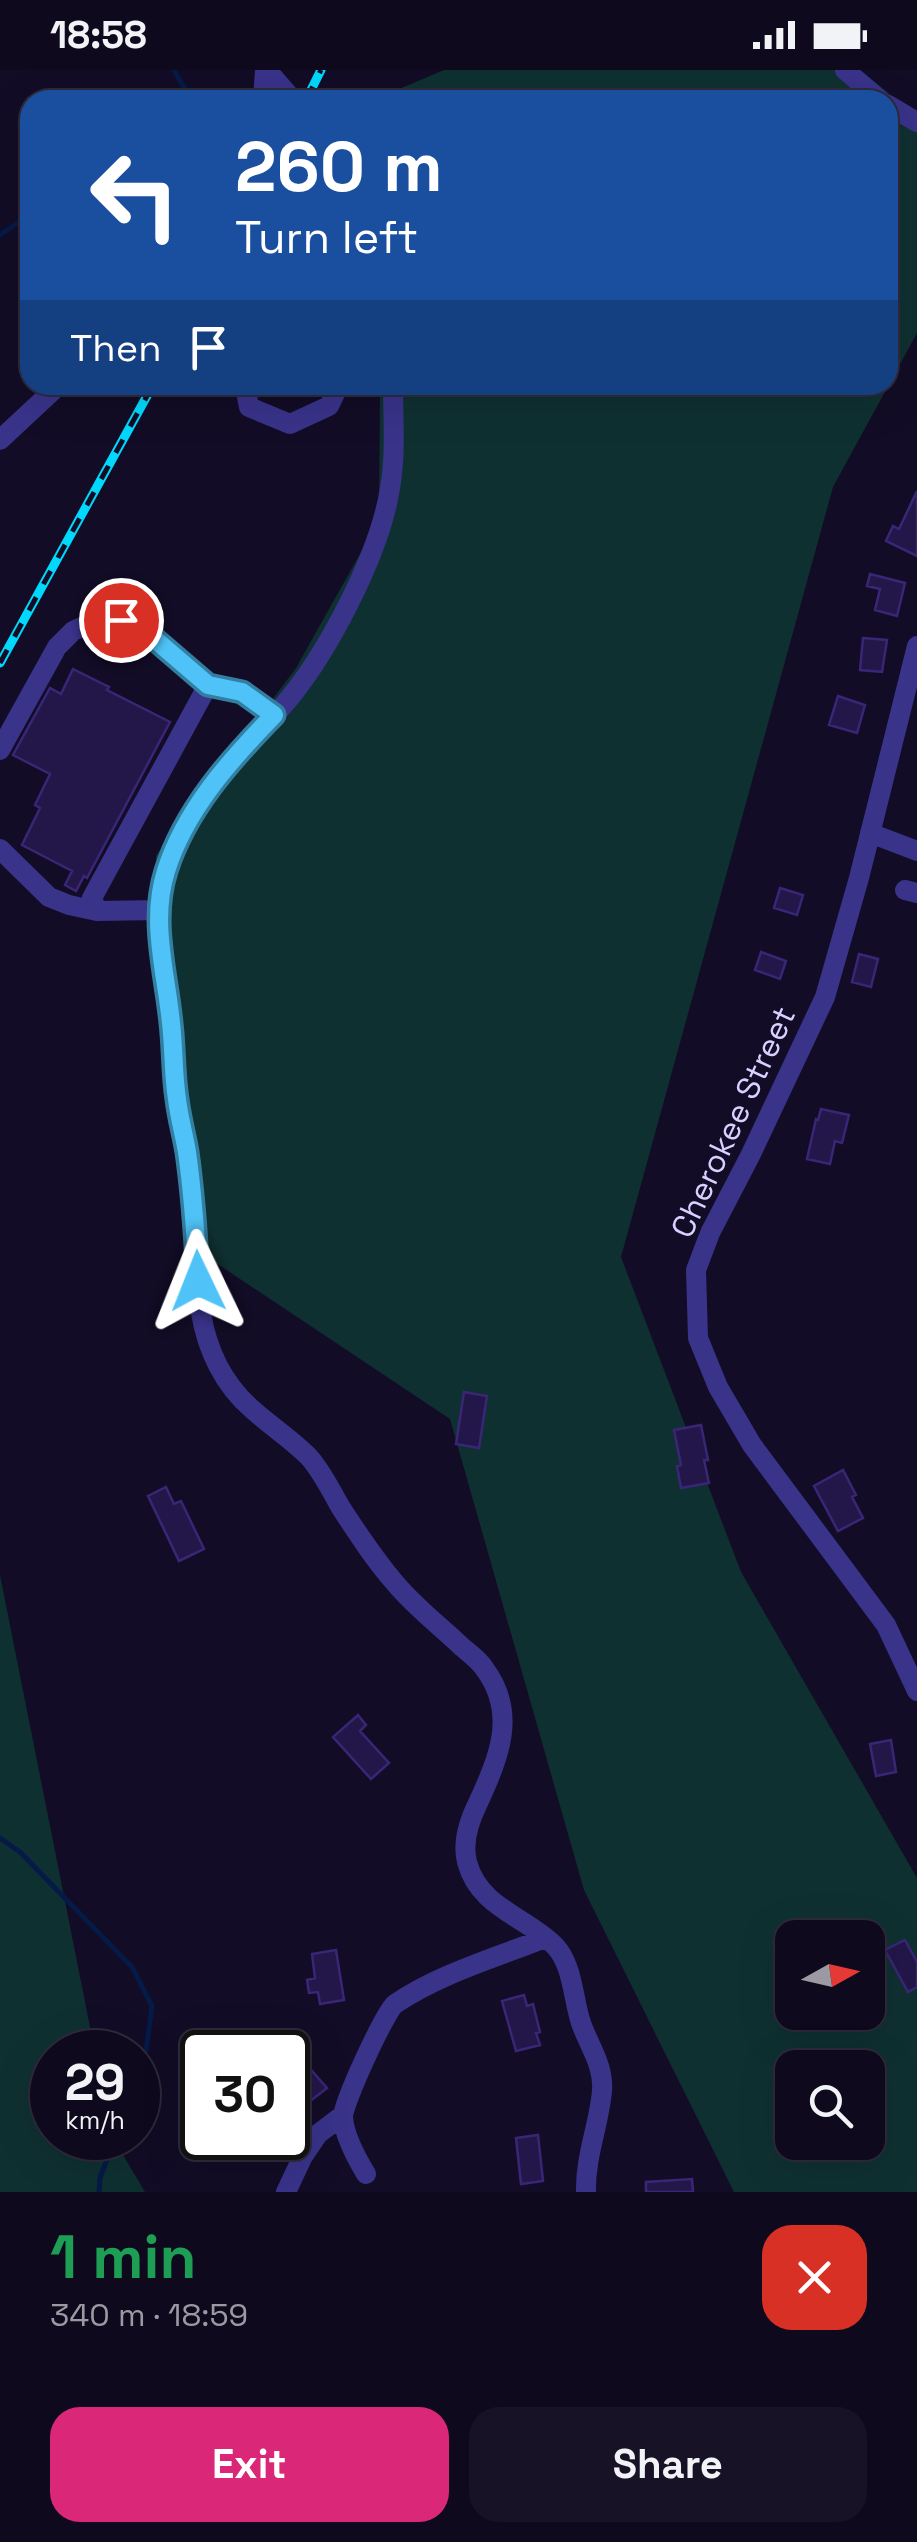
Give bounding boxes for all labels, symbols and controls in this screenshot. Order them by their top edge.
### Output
text: 18:58 [50,11,147,59]
text: 260 m [235,122,443,211]
icon: left [70,130,200,260]
text: Turn left [235,209,418,266]
icon: arrive [181,320,236,375]
text: Then [70,324,161,372]
pin [79,578,164,663]
icon: arrive [94,593,149,648]
street label: Cherokee Street [662,1000,804,1244]
position arrow [146,1229,250,1333]
north arrow [775,1920,885,2030]
map controls [775,1920,885,2160]
speed limit sign: 30 [180,2030,310,2160]
button: search [775,2050,885,2160]
text: 29 [65,2051,125,2115]
text: km/h [65,2104,125,2136]
text: 1 min [50,2219,197,2296]
button: close [762,2225,867,2330]
text: 340 m · 18:59 [50,2295,248,2335]
button: Exit [50,2407,449,2522]
button: Share [469,2407,867,2522]

